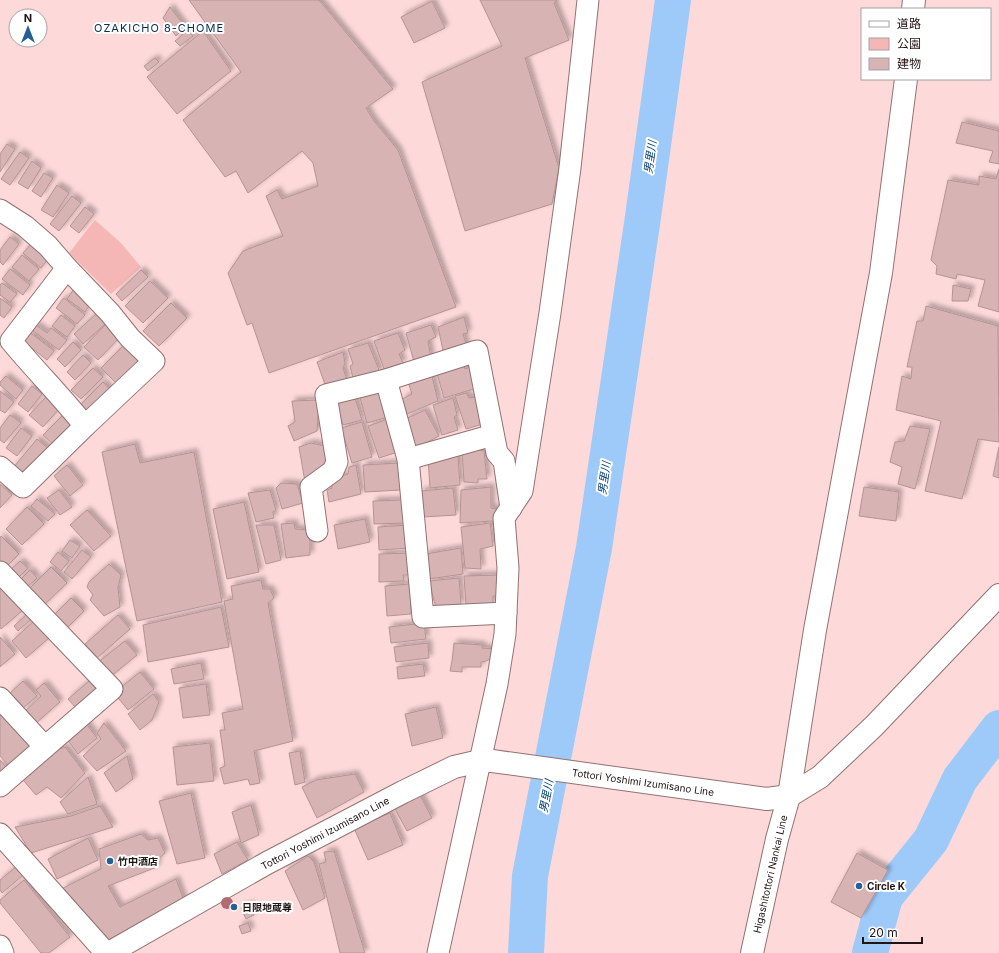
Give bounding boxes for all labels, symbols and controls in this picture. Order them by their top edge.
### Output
north arrow [8,8,48,48]
legend [861,8,991,80]
text: N [24,11,32,25]
text: 道路 [897,16,921,31]
district label: OZAKICHO 8-CHOME [94,21,224,35]
text: 公園 [897,36,921,51]
text: 建物 [897,56,921,71]
water label: 男里川 [641,139,659,174]
water label: 男里川 [595,460,613,495]
street label: Tottori Yoshimi Izumisano Line [571,766,715,798]
water label: 男里川 [536,777,556,814]
street label: Tottori Yoshimi Izumisano Line [259,794,391,872]
street label: Higashitottori Nankai Line [751,814,789,934]
place label: 竹中酒店 [117,855,158,867]
marker: 竹中酒店 [105,856,115,866]
place label: Circle K [867,880,905,892]
marker: Circle K [854,881,864,891]
place label: 日限地蔵尊 [242,901,292,913]
marker: 日限地蔵尊 [229,902,239,912]
scale bar [863,919,922,945]
text: 20 m [869,925,898,940]

